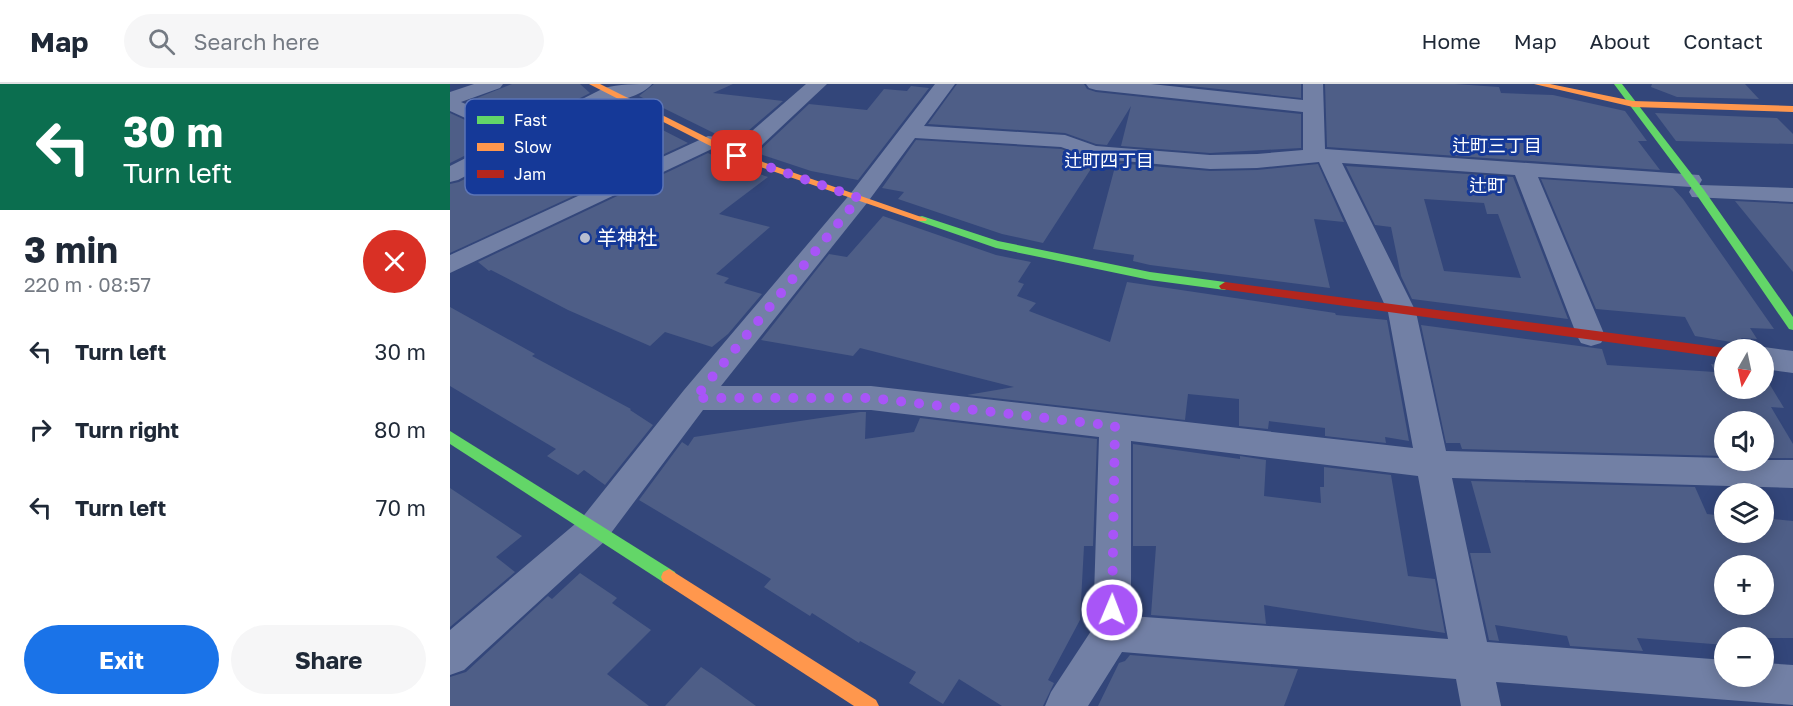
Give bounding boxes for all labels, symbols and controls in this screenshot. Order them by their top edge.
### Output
search box [124,14,544,68]
text: Map [30,25,88,58]
icon: search [145,25,178,58]
text: Search here [193,28,319,55]
text: Home [1421,28,1481,54]
text: Map [1514,28,1557,54]
text: About [1590,28,1650,54]
text: Contact [1683,28,1763,54]
legend [465,99,663,195]
text: 30 m [123,106,223,156]
icon: left [24,108,102,186]
text: Fast [514,110,547,130]
pin [711,130,762,181]
district label: 辻町三丁目 [1452,134,1542,156]
text: Slow [514,137,552,157]
icon: arrive [720,139,753,172]
district label: 辻町四丁目 [1064,149,1154,171]
text: Turn left [123,157,232,189]
text: Jam [514,164,546,184]
district label: 辻町 [1469,174,1505,196]
place label: 羊神社 [597,225,657,249]
text: 3 min [24,228,118,271]
button: close [363,230,426,293]
marker: 羊神社 [578,231,592,245]
text: 220 m · 08:57 [24,272,151,296]
icon: left [24,335,57,368]
text: Turn left [75,338,166,365]
text: 30 m [375,338,426,365]
north arrow [1714,339,1774,399]
map controls [1714,339,1774,687]
button: sound [1714,411,1774,471]
icon: right [24,413,57,446]
text: Turn right [75,416,179,443]
text: 80 m [374,416,426,443]
button: layers [1714,483,1774,543]
icon: left [24,491,57,524]
text: Turn left [75,494,166,521]
text: 70 m [376,494,426,521]
button: + [1714,555,1774,615]
position arrow [1080,578,1144,642]
button: Exit [24,625,219,694]
button: Share [231,625,426,694]
button: − [1714,627,1774,687]

